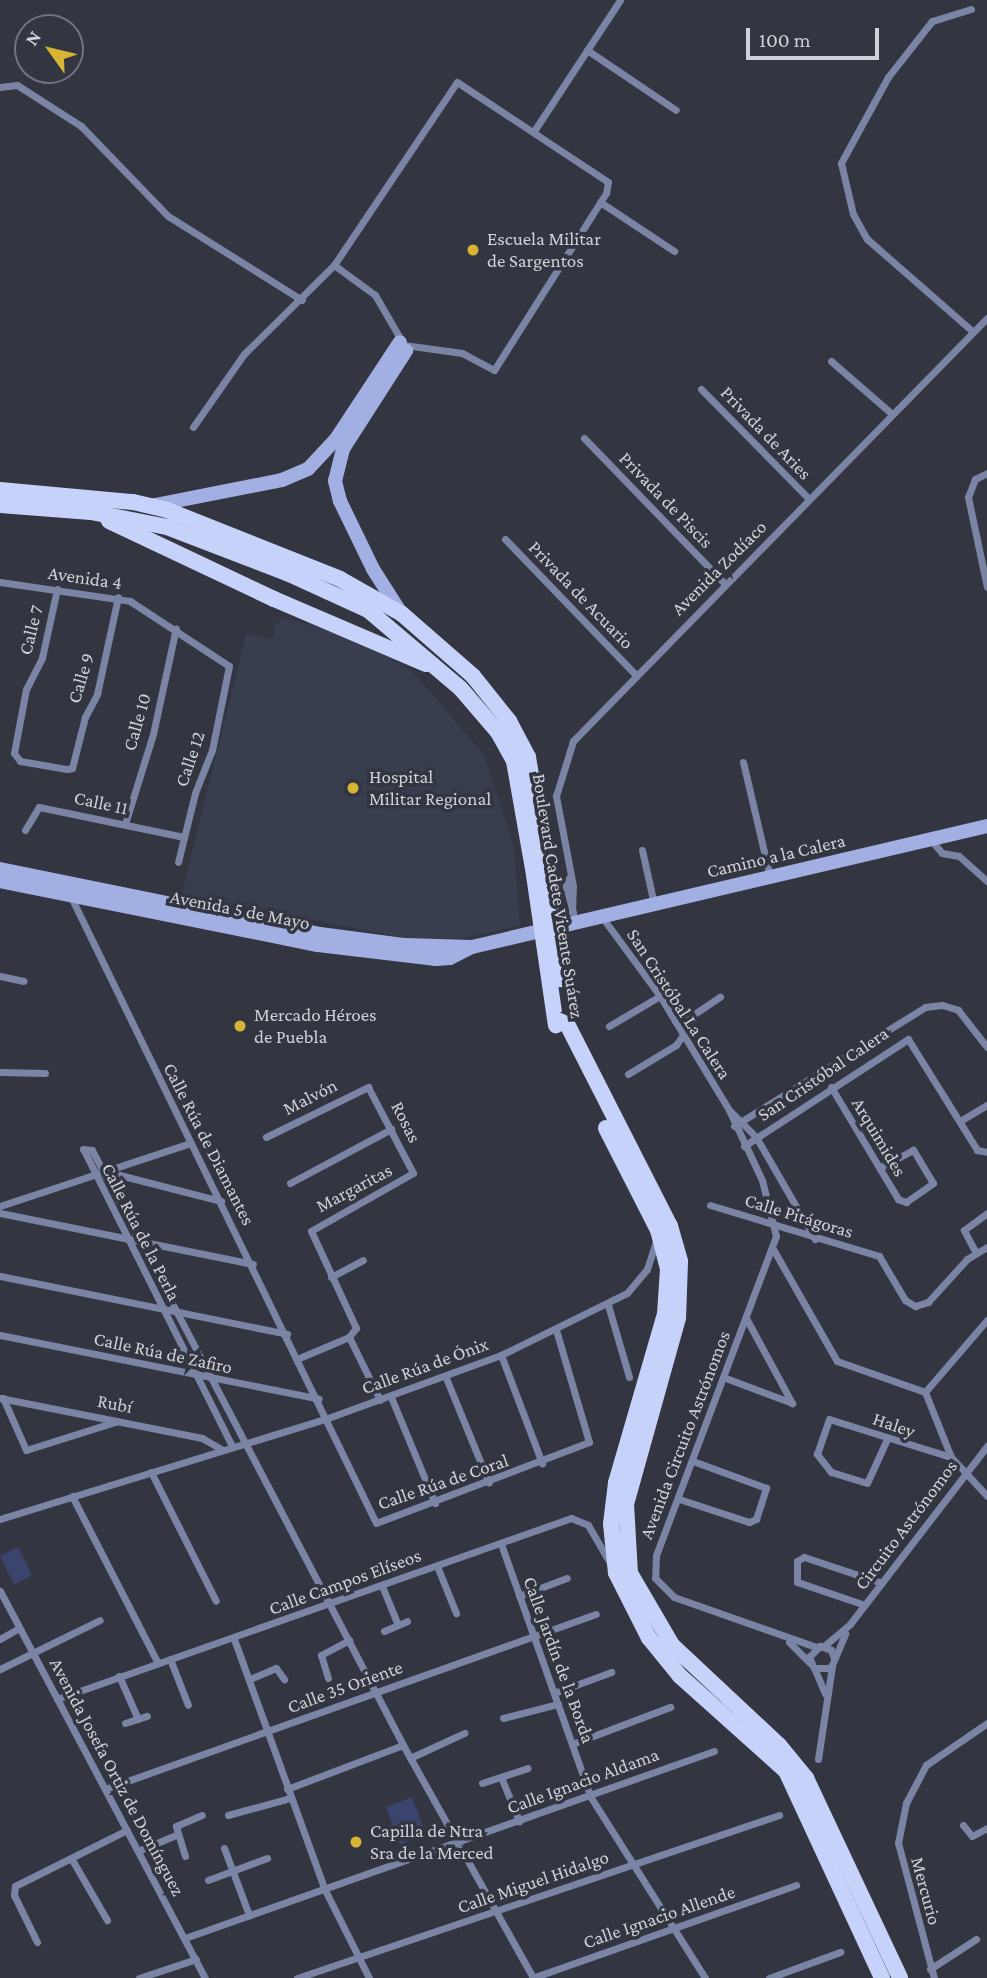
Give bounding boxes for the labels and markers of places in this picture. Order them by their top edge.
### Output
place label: Escuela Militar de Sargentos [487,228,601,272]
marker: Escuela Militar de Sargentos [465,242,481,258]
place label: Hospital Militar Regional [369,766,491,810]
marker: Hospital Militar Regional [343,778,363,798]
place label: Mercado Héroes de Puebla [254,1004,377,1048]
marker: Mercado Héroes de Puebla [232,1018,248,1034]
place label: Capilla de Ntra Sra de la Merced [370,1820,494,1864]
marker: Capilla de Ntra Sra de la Merced [348,1834,364,1850]

